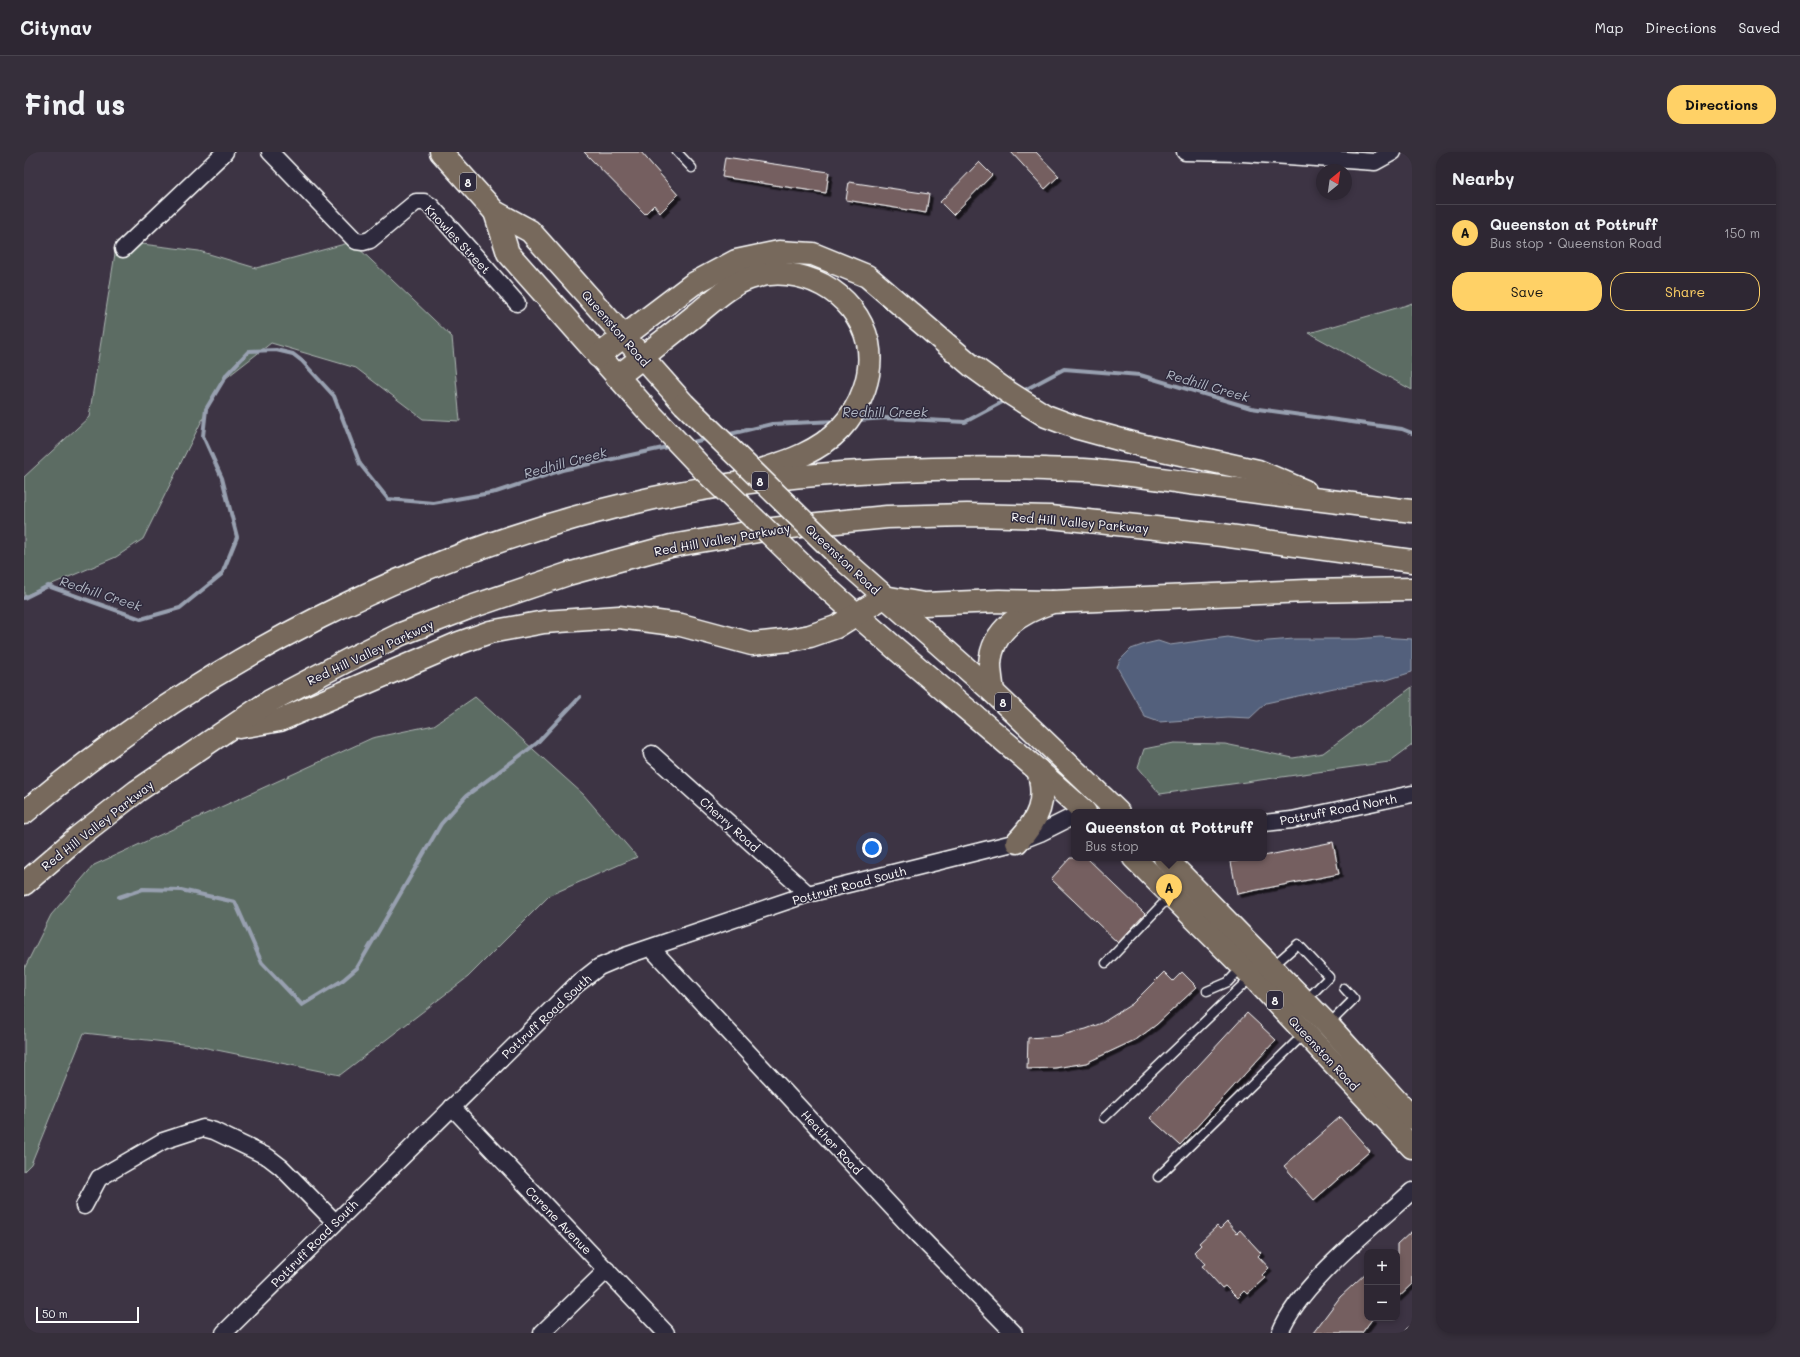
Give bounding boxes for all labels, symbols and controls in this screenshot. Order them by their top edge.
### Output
text: Citynav [20,15,92,40]
text: Map [1595,18,1623,37]
text: Directions [1645,18,1716,37]
text: Saved [1738,18,1780,37]
button: Directions [1667,85,1776,124]
text: Find us [24,86,125,122]
north arrow [1316,164,1352,200]
text: Nearby [1452,167,1514,189]
road number: 8 [460,173,476,191]
street label: Knowles Street [422,201,494,277]
text: Queenston at Pottruff [1490,214,1658,234]
text: A [1460,224,1470,241]
text: 150 m [1724,224,1760,241]
text: Bus stop · Queenston Road [1490,234,1661,251]
button: Save [1452,272,1602,311]
button: Share [1610,272,1760,311]
street label: Queenston Road [578,287,654,370]
water label: Redhill Creek [1165,365,1252,405]
water label: Redhill Creek [842,403,929,420]
water label: Redhill Creek [522,442,610,481]
road number: 8 [752,472,768,490]
street label: Red Hill Valley Parkway [1011,508,1149,536]
street label: Red Hill Valley Parkway [653,519,791,559]
street label: Queenston Road [802,520,884,598]
water label: Redhill Creek [58,572,145,615]
street label: Red Hill Valley Parkway [304,616,436,688]
road number: 8 [995,693,1011,711]
street label: Red Hill Valley Parkway [38,776,156,874]
street label: Pottruff Road North [1278,790,1398,828]
street label: Cherry Road [697,793,763,855]
popup [1071,809,1267,861]
text: Queenston at Pottruff [1085,817,1253,837]
text: Bus stop [1085,837,1139,854]
your location [862,838,882,858]
street label: Pottruff Road South [790,862,908,908]
pin: A [1156,874,1182,907]
street label: Pottruff Road South [498,970,594,1062]
road number: 8 [1267,991,1283,1009]
street label: Queenston Road [1285,1012,1363,1094]
street label: Heather Road [798,1106,866,1178]
street label: Carene Avenue [522,1182,596,1258]
street label: Pottruff Road South [267,1196,361,1290]
map controls [1364,1249,1400,1321]
button: + [1364,1249,1400,1285]
button: − [1364,1285,1400,1321]
scale bar [36,1305,139,1324]
text: 50 m [42,1306,68,1321]

